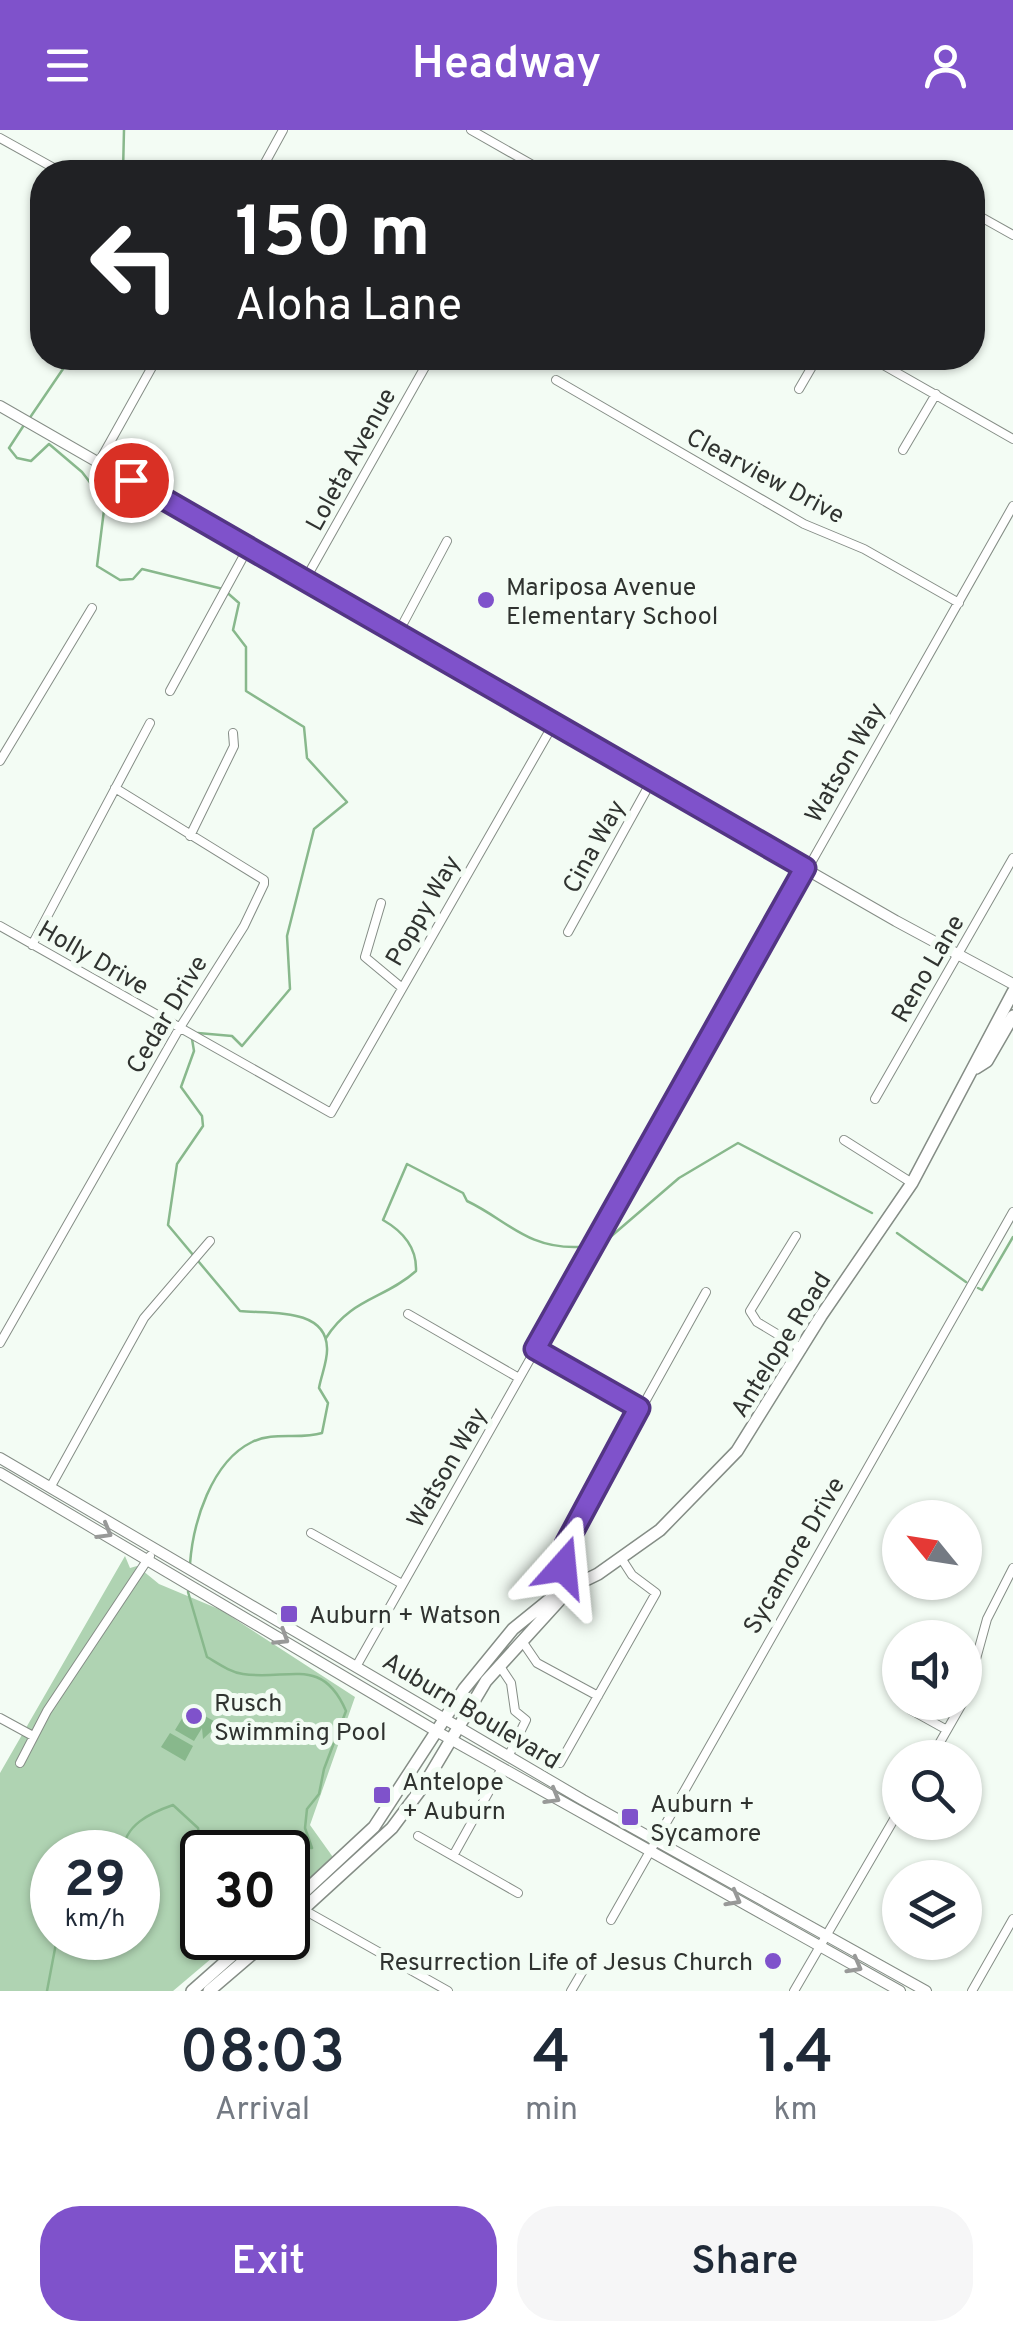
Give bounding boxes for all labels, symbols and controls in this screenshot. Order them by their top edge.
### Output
text: Headway [412,37,601,94]
icon: menu [40,38,95,93]
icon: person [918,38,973,93]
text: 150 m [235,192,430,281]
icon: left [70,200,200,330]
text: Aloha Lane [235,279,462,336]
street label: Loleta Avenue [300,383,405,538]
street label: Clearview Drive [680,422,849,533]
pin [89,438,174,523]
icon: arrive [104,453,159,508]
place label: Mariposa Avenue Elementary School [506,573,718,634]
marker: Mariposa Avenue Elementary School [475,589,497,611]
street label: Watson Way [799,698,894,829]
street label: Cina Way [557,795,634,900]
street label: Poppy Way [380,850,469,973]
street label: Reno Lane [886,910,973,1029]
street label: Holly Drive [31,915,154,1004]
street label: Cedar Drive [121,950,216,1081]
street label: Antelope Road [725,1267,840,1424]
street label: Watson Way [401,1403,496,1534]
street label: Sycamore Drive [738,1472,854,1641]
north arrow [882,1500,982,1600]
map controls [882,1500,982,1960]
position arrow [511,1515,615,1619]
one-way arrow [95,1520,113,1539]
place label: Auburn + Watson [309,1601,501,1633]
marker: Auburn + Watson [278,1603,300,1625]
button: sound [882,1620,982,1720]
one-way arrow [271,1625,289,1644]
street label: Auburn Boulevard [376,1647,565,1778]
place label: Rusch Swimming Pool [214,1689,386,1750]
marker: Rusch Swimming Pool [183,1705,205,1727]
button: search [882,1740,982,1840]
place label: Antelope + Auburn [402,1768,506,1829]
marker: Antelope + Auburn [371,1784,393,1806]
one-way arrow [542,1784,560,1804]
place label: Auburn + Sycamore [650,1790,761,1851]
marker: Auburn + Sycamore [619,1806,641,1828]
speed limit sign: 30 [180,1830,310,1960]
text: 29 [64,1851,126,1914]
button: layers [882,1860,982,1960]
one-way arrow [723,1886,741,1906]
text: km/h [65,1904,125,1936]
place label: Resurrection Life of Jesus Church [379,1948,753,1980]
marker: Resurrection Life of Jesus Church [762,1950,784,1972]
one-way arrow [845,1954,863,1974]
text: 08:03 [179,2018,345,2094]
text: 4 [532,2018,571,2094]
text: 1.4 [758,2018,833,2094]
text: Arrival [215,2091,310,2131]
text: min [525,2091,578,2131]
text: km [773,2091,818,2131]
button: Exit [40,2206,497,2321]
button: Share [517,2206,973,2321]

